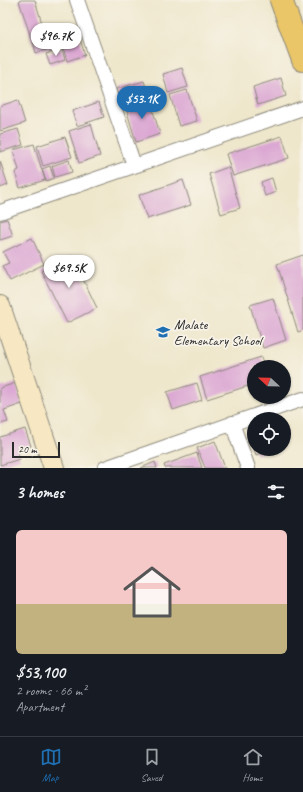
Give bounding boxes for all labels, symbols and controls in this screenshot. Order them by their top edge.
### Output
pin: $96.7K [23,23,89,57]
text: $96.7K [40,28,72,44]
pin: $53.1K [109,86,175,120]
text: $53.1K [126,91,158,107]
pin: $69.5K [36,255,102,289]
text: $69.5K [53,260,85,276]
place label: Malate Elementary School [174,316,264,349]
school or university icon: Malate Elementary School [155,324,171,340]
north arrow [247,360,291,404]
map controls [247,360,291,456]
button: locate [247,412,291,456]
scale bar [12,440,60,459]
text: 20 m [18,442,37,456]
icon: filters [265,481,287,503]
text: 3 homes [16,482,64,503]
icon: home [116,556,188,628]
text: $53,100 [16,662,65,683]
text: 2 rooms · 66 m² [16,683,86,699]
text: Apartment [16,699,64,715]
tab: Map [40,746,62,784]
tab: Saved [141,746,163,784]
tab: Home [242,746,264,784]

